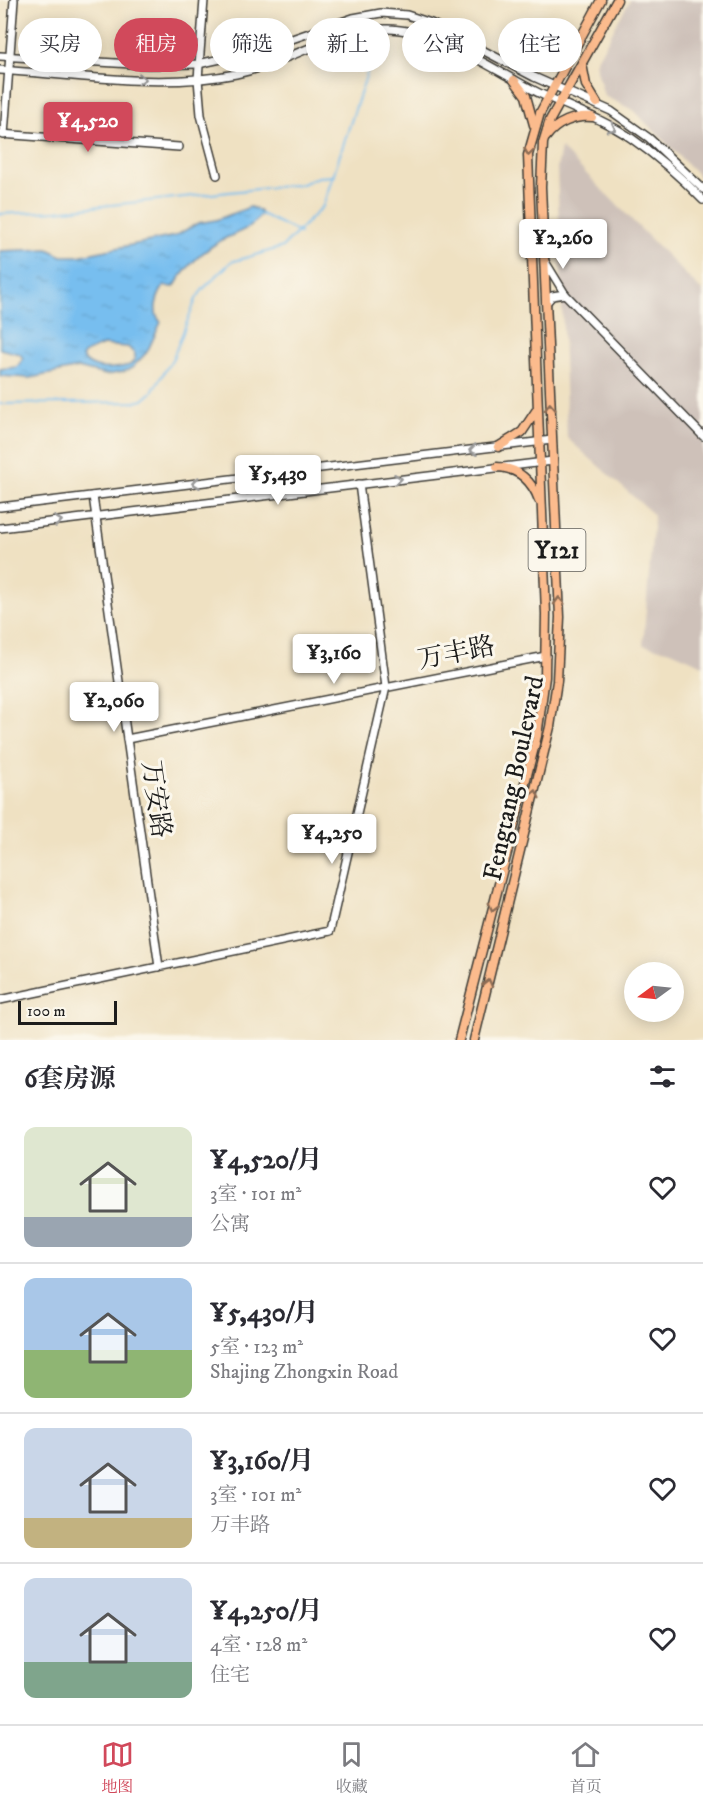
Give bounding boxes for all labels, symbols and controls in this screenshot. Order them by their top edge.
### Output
chip: 买房 [18,18,102,72]
chip: 租房 [114,18,198,72]
chip: 筛选 [210,18,294,72]
chip: 新上 [306,18,390,72]
chip: 公寓 [402,18,486,72]
chip: 住宅 [498,18,582,72]
one-way arrow [138,72,147,85]
pin: ¥4,520 [39,102,137,153]
text: ¥4,520 [57,109,119,134]
one-way arrow [606,120,617,132]
one-way arrow [524,147,536,157]
pin: ¥2,260 [514,219,612,270]
text: ¥2,260 [533,226,593,251]
one-way arrow [544,402,557,411]
one-way arrow [468,443,477,455]
pin: ¥5,430 [229,455,327,506]
text: ¥5,430 [249,462,307,487]
one-way arrow [393,474,402,486]
one-way arrow [191,476,201,489]
one-way arrow [53,515,63,527]
road number: Y121 [528,529,586,571]
one-way arrow [553,597,565,606]
street label: 万丰路 [415,630,498,677]
pin: ¥3,160 [285,634,383,685]
text: ¥3,160 [307,641,361,666]
street label: Fengtang Boulevard [477,673,552,884]
pin: ¥2,060 [65,682,163,733]
text: ¥2,060 [84,689,144,714]
street label: 万安路 [134,758,177,840]
one-way arrow [527,789,540,799]
pin: ¥4,250 [283,814,381,865]
text: ¥4,250 [301,821,363,846]
one-way arrow [488,902,500,912]
north arrow [624,962,684,1022]
map controls [624,962,684,1022]
one-way arrow [480,978,493,988]
scale bar [18,998,117,1025]
text: 100 m [27,1001,66,1021]
icon: filters [646,1060,679,1093]
text: 6套房源 [24,1063,116,1096]
text: ¥4,520/月 [210,1144,322,1177]
icon: home [72,1151,144,1223]
icon: heart [646,1171,679,1204]
text: 3室 · 101 m² [210,1182,301,1207]
text: 公寓 [210,1212,250,1237]
text: ¥5,430/月 [210,1297,319,1330]
icon: home [72,1302,144,1374]
icon: heart [646,1322,679,1355]
text: 5室 · 123 m² [210,1335,303,1360]
text: Shajing Zhongxin Road [210,1360,398,1385]
text: ¥3,160/月 [210,1445,314,1478]
icon: home [72,1452,144,1524]
icon: heart [646,1472,679,1505]
text: 3室 · 101 m² [210,1483,301,1508]
text: 万丰路 [210,1513,270,1538]
text: ¥4,250/月 [210,1595,323,1628]
icon: home [72,1602,144,1674]
icon: heart [646,1622,679,1655]
text: 4室 · 128 m² [210,1633,307,1658]
text: 住宅 [210,1663,250,1688]
tab: 地图 [101,1738,134,1797]
tab: 收藏 [335,1738,368,1797]
tab: 首页 [569,1738,602,1797]

